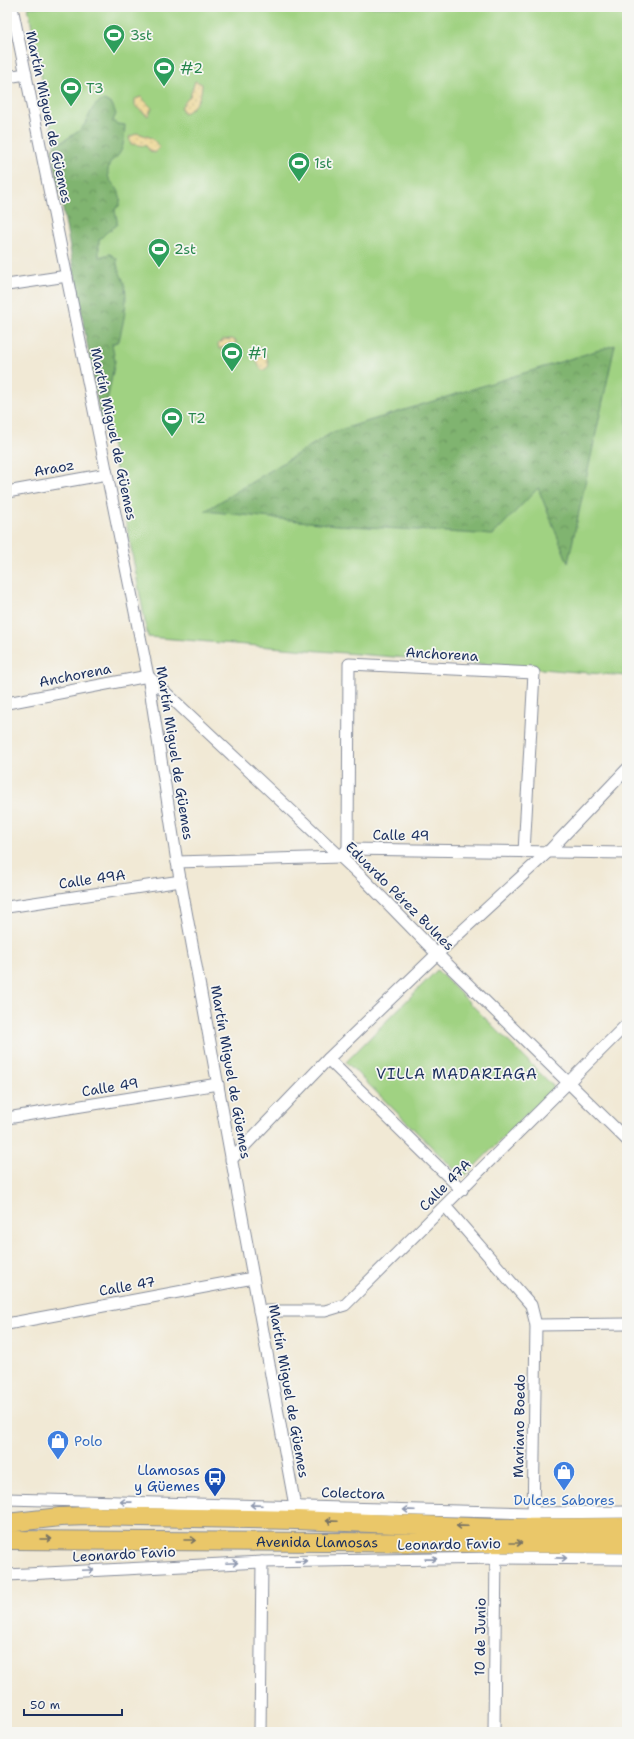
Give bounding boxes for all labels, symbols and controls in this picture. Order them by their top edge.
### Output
sports icon: 3st [101,22,127,55]
place label: 3st [130,26,152,44]
street label: Martín Miguel de Güemes [22,29,76,205]
sports icon: #2 [151,55,177,88]
place label: #2 [180,59,203,77]
sports icon: T3 [58,75,84,108]
place label: T3 [86,79,104,97]
sports icon: 1st [286,150,312,183]
place label: 1st [314,154,332,172]
sports icon: 2st [146,236,172,269]
place label: 2st [174,240,196,258]
sports icon: #1 [219,340,245,373]
place label: #1 [248,344,267,362]
street label: Martín Miguel de Güemes [87,346,141,522]
sports icon: T2 [159,405,185,438]
place label: T2 [188,409,206,427]
street label: Araoz [32,456,76,480]
street label: Anchorena [405,643,479,665]
street label: Anchorena [37,659,113,691]
street label: Martín Miguel de Güemes [152,665,198,841]
street label: Calle 49 [372,826,430,844]
street label: Eduardo Pérez Bulnes [342,838,458,954]
street label: Calle 49A [57,865,127,893]
street label: Martín Miguel de Güemes [207,984,255,1160]
district label: VILLA MADARIAGA [376,1064,538,1084]
street label: Calle 49 [80,1074,140,1100]
street label: Calle 47A [415,1155,475,1215]
street label: Calle 47 [98,1272,156,1300]
street label: Martín Miguel de Güemes [265,1303,313,1479]
street label: Mariano Boedo [509,1374,529,1478]
shop icon: Polo [45,1428,71,1461]
place label: Polo [74,1432,103,1450]
shop icon: Dulces Sabores [551,1459,577,1492]
place label: Llamosas y Güemes [134,1461,200,1495]
bus stop icon: Llamosas y Güemes [202,1465,228,1498]
street label: Colectora [321,1483,385,1503]
place label: Dulces Sabores [513,1491,615,1509]
one-way arrow [120,1498,133,1506]
one-way arrow [250,1502,263,1509]
one-way arrow [403,1506,416,1514]
one-way arrow [326,1517,339,1525]
one-way arrow [456,1523,469,1530]
street label: Avenida Llamosas [256,1533,378,1551]
street label: Leonardo Favio [397,1534,501,1554]
one-way arrow [39,1535,52,1543]
one-way arrow [183,1536,196,1544]
one-way arrow [509,1539,522,1547]
street label: Leonardo Favio [72,1542,176,1566]
one-way arrow [554,1554,567,1562]
one-way arrow [424,1555,437,1563]
one-way arrow [294,1557,307,1565]
one-way arrow [225,1560,238,1567]
one-way arrow [81,1567,94,1574]
street label: 10 de Junio [470,1598,490,1676]
scale bar [24,1691,122,1717]
text: 50 m [30,1697,60,1713]

